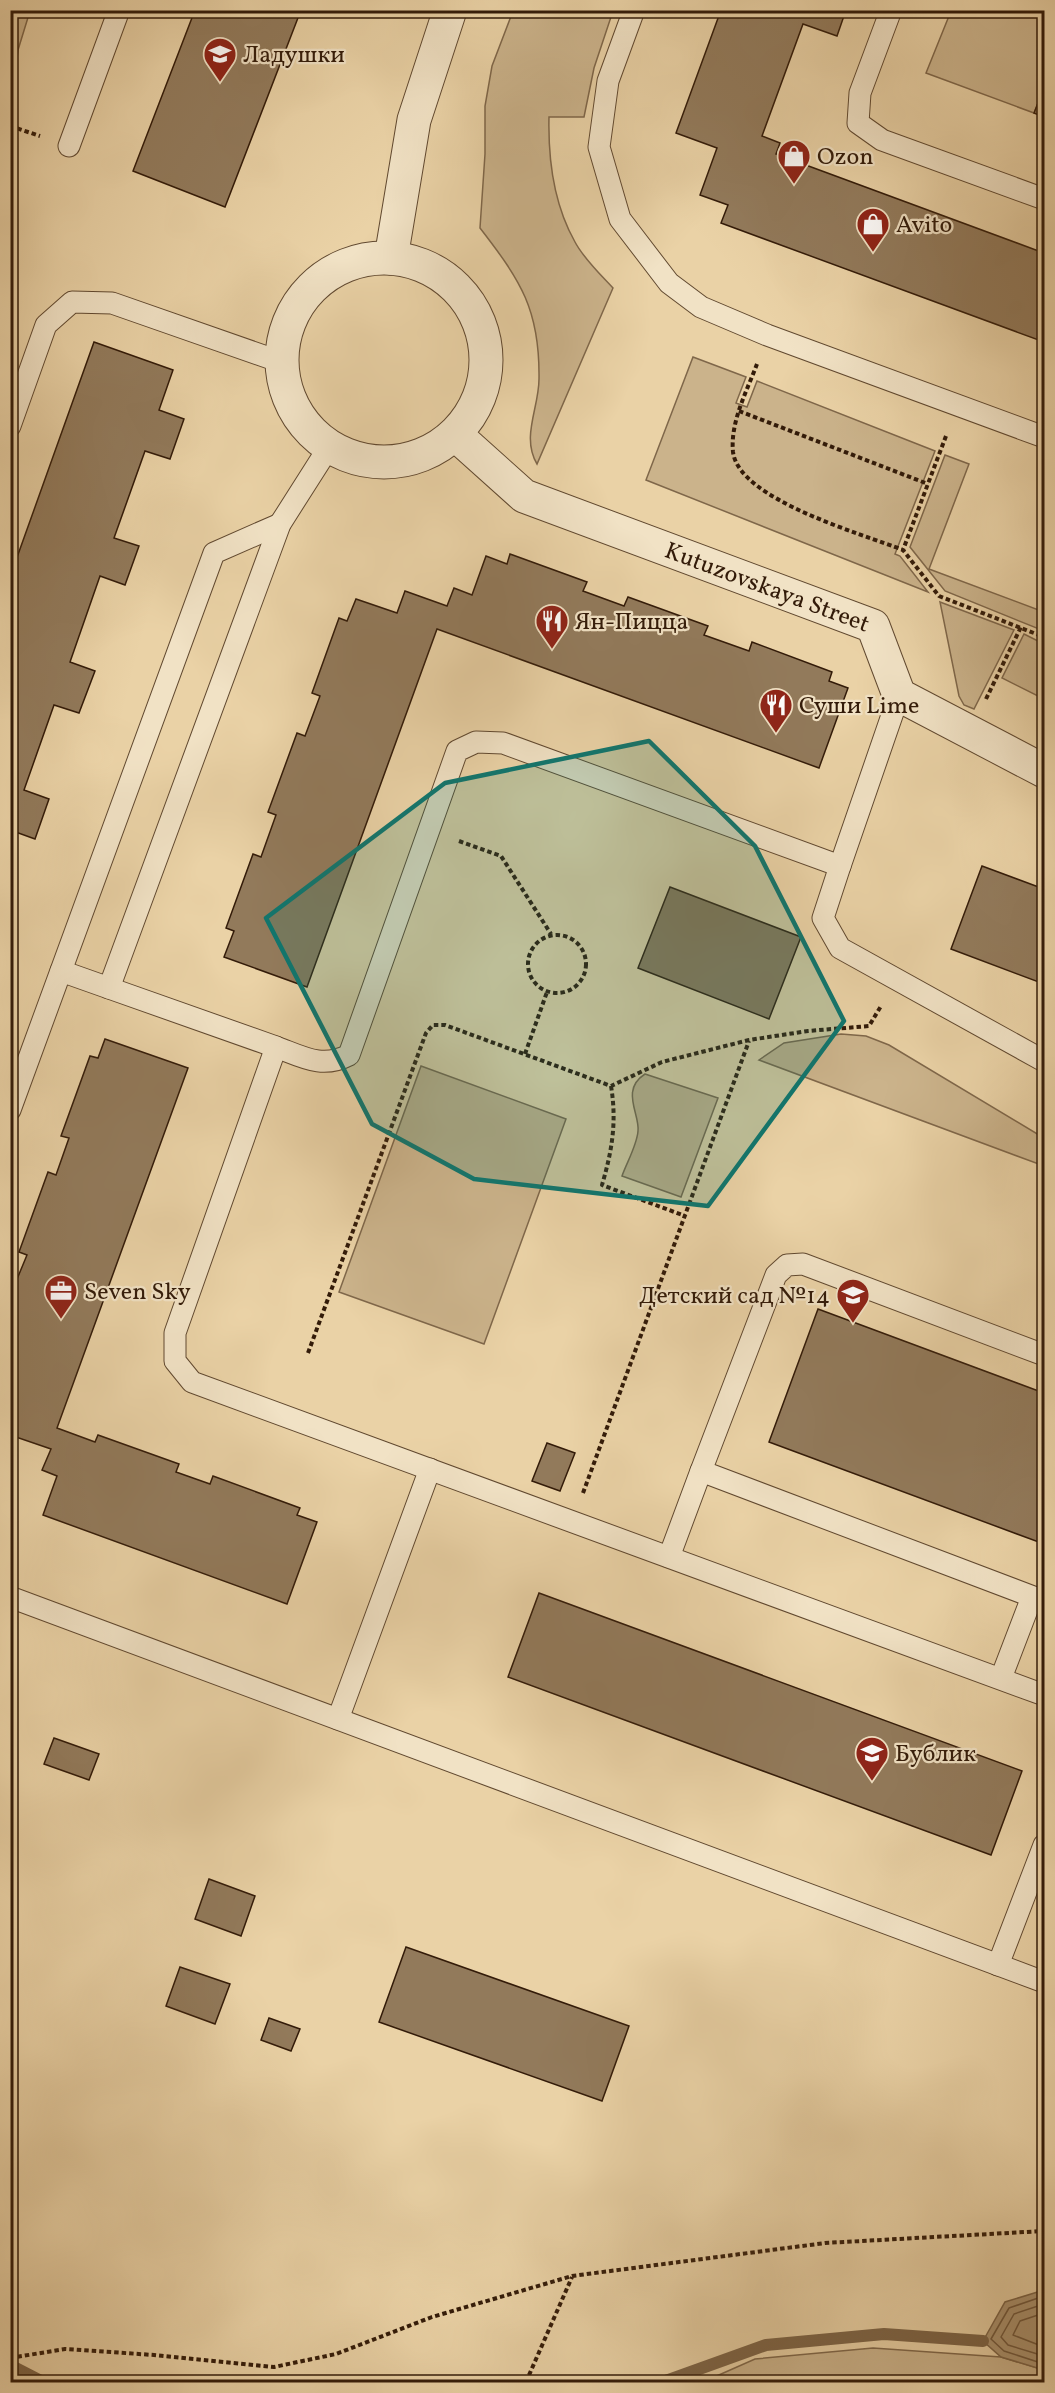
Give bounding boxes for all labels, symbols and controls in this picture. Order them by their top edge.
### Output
school or university icon: Ладушки [202,36,238,83]
place label: Ладушки [243,39,345,73]
shop icon: Ozon [776,138,812,185]
place label: Ozon [817,141,874,175]
shop icon: Avito [855,206,891,253]
place label: Avito [896,209,952,243]
street label: Kutuzovskaya Street [659,535,874,642]
restaurant icon: Ян-Пицца [534,603,570,650]
place label: Ян-Пицца [575,606,689,640]
restaurant icon: Суши Lime [758,687,794,734]
place label: Суши Lime [799,690,919,724]
office icon: Seven Sky [43,1273,79,1320]
place label: Seven Sky [84,1276,191,1310]
school or university icon: Детский сад №14 [835,1277,871,1324]
place label: Детский сад №14 [639,1280,830,1314]
school or university icon: Бублик [854,1735,890,1782]
place label: Бублик [895,1738,976,1772]

